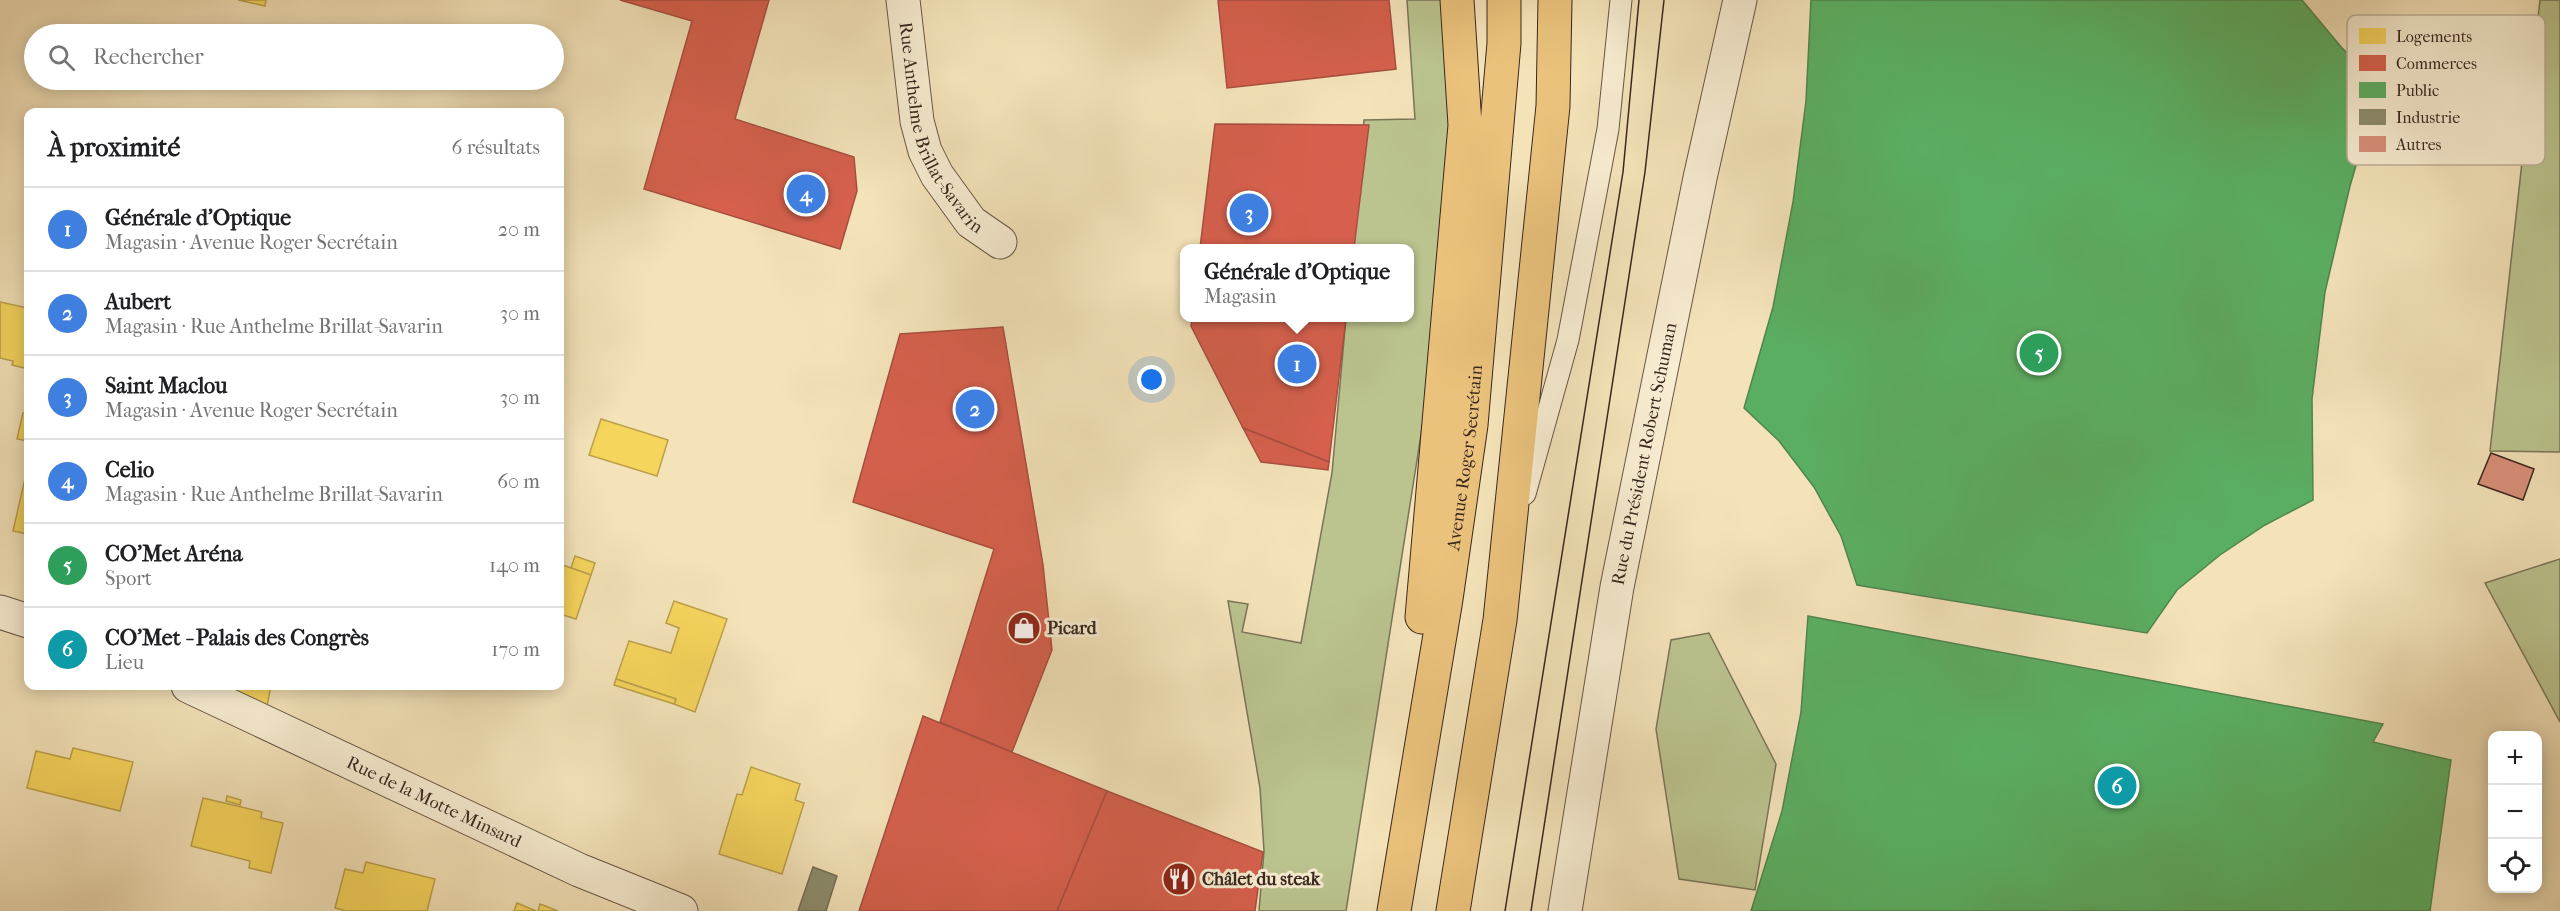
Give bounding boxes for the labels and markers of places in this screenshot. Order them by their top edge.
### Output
pin: 4 [786,172,826,216]
pin: 3 [1230,190,1268,236]
pin: 5 [2020,330,2058,376]
pin: 1 [1278,342,1316,386]
pin: 2 [956,386,994,432]
shop icon: Picard [1006,610,1042,646]
place label: Picard [1047,618,1098,639]
pin: 6 [2098,764,2136,808]
restaurant icon: Châlet du steak [1161,861,1197,897]
place label: Châlet du steak [1202,869,1321,890]

